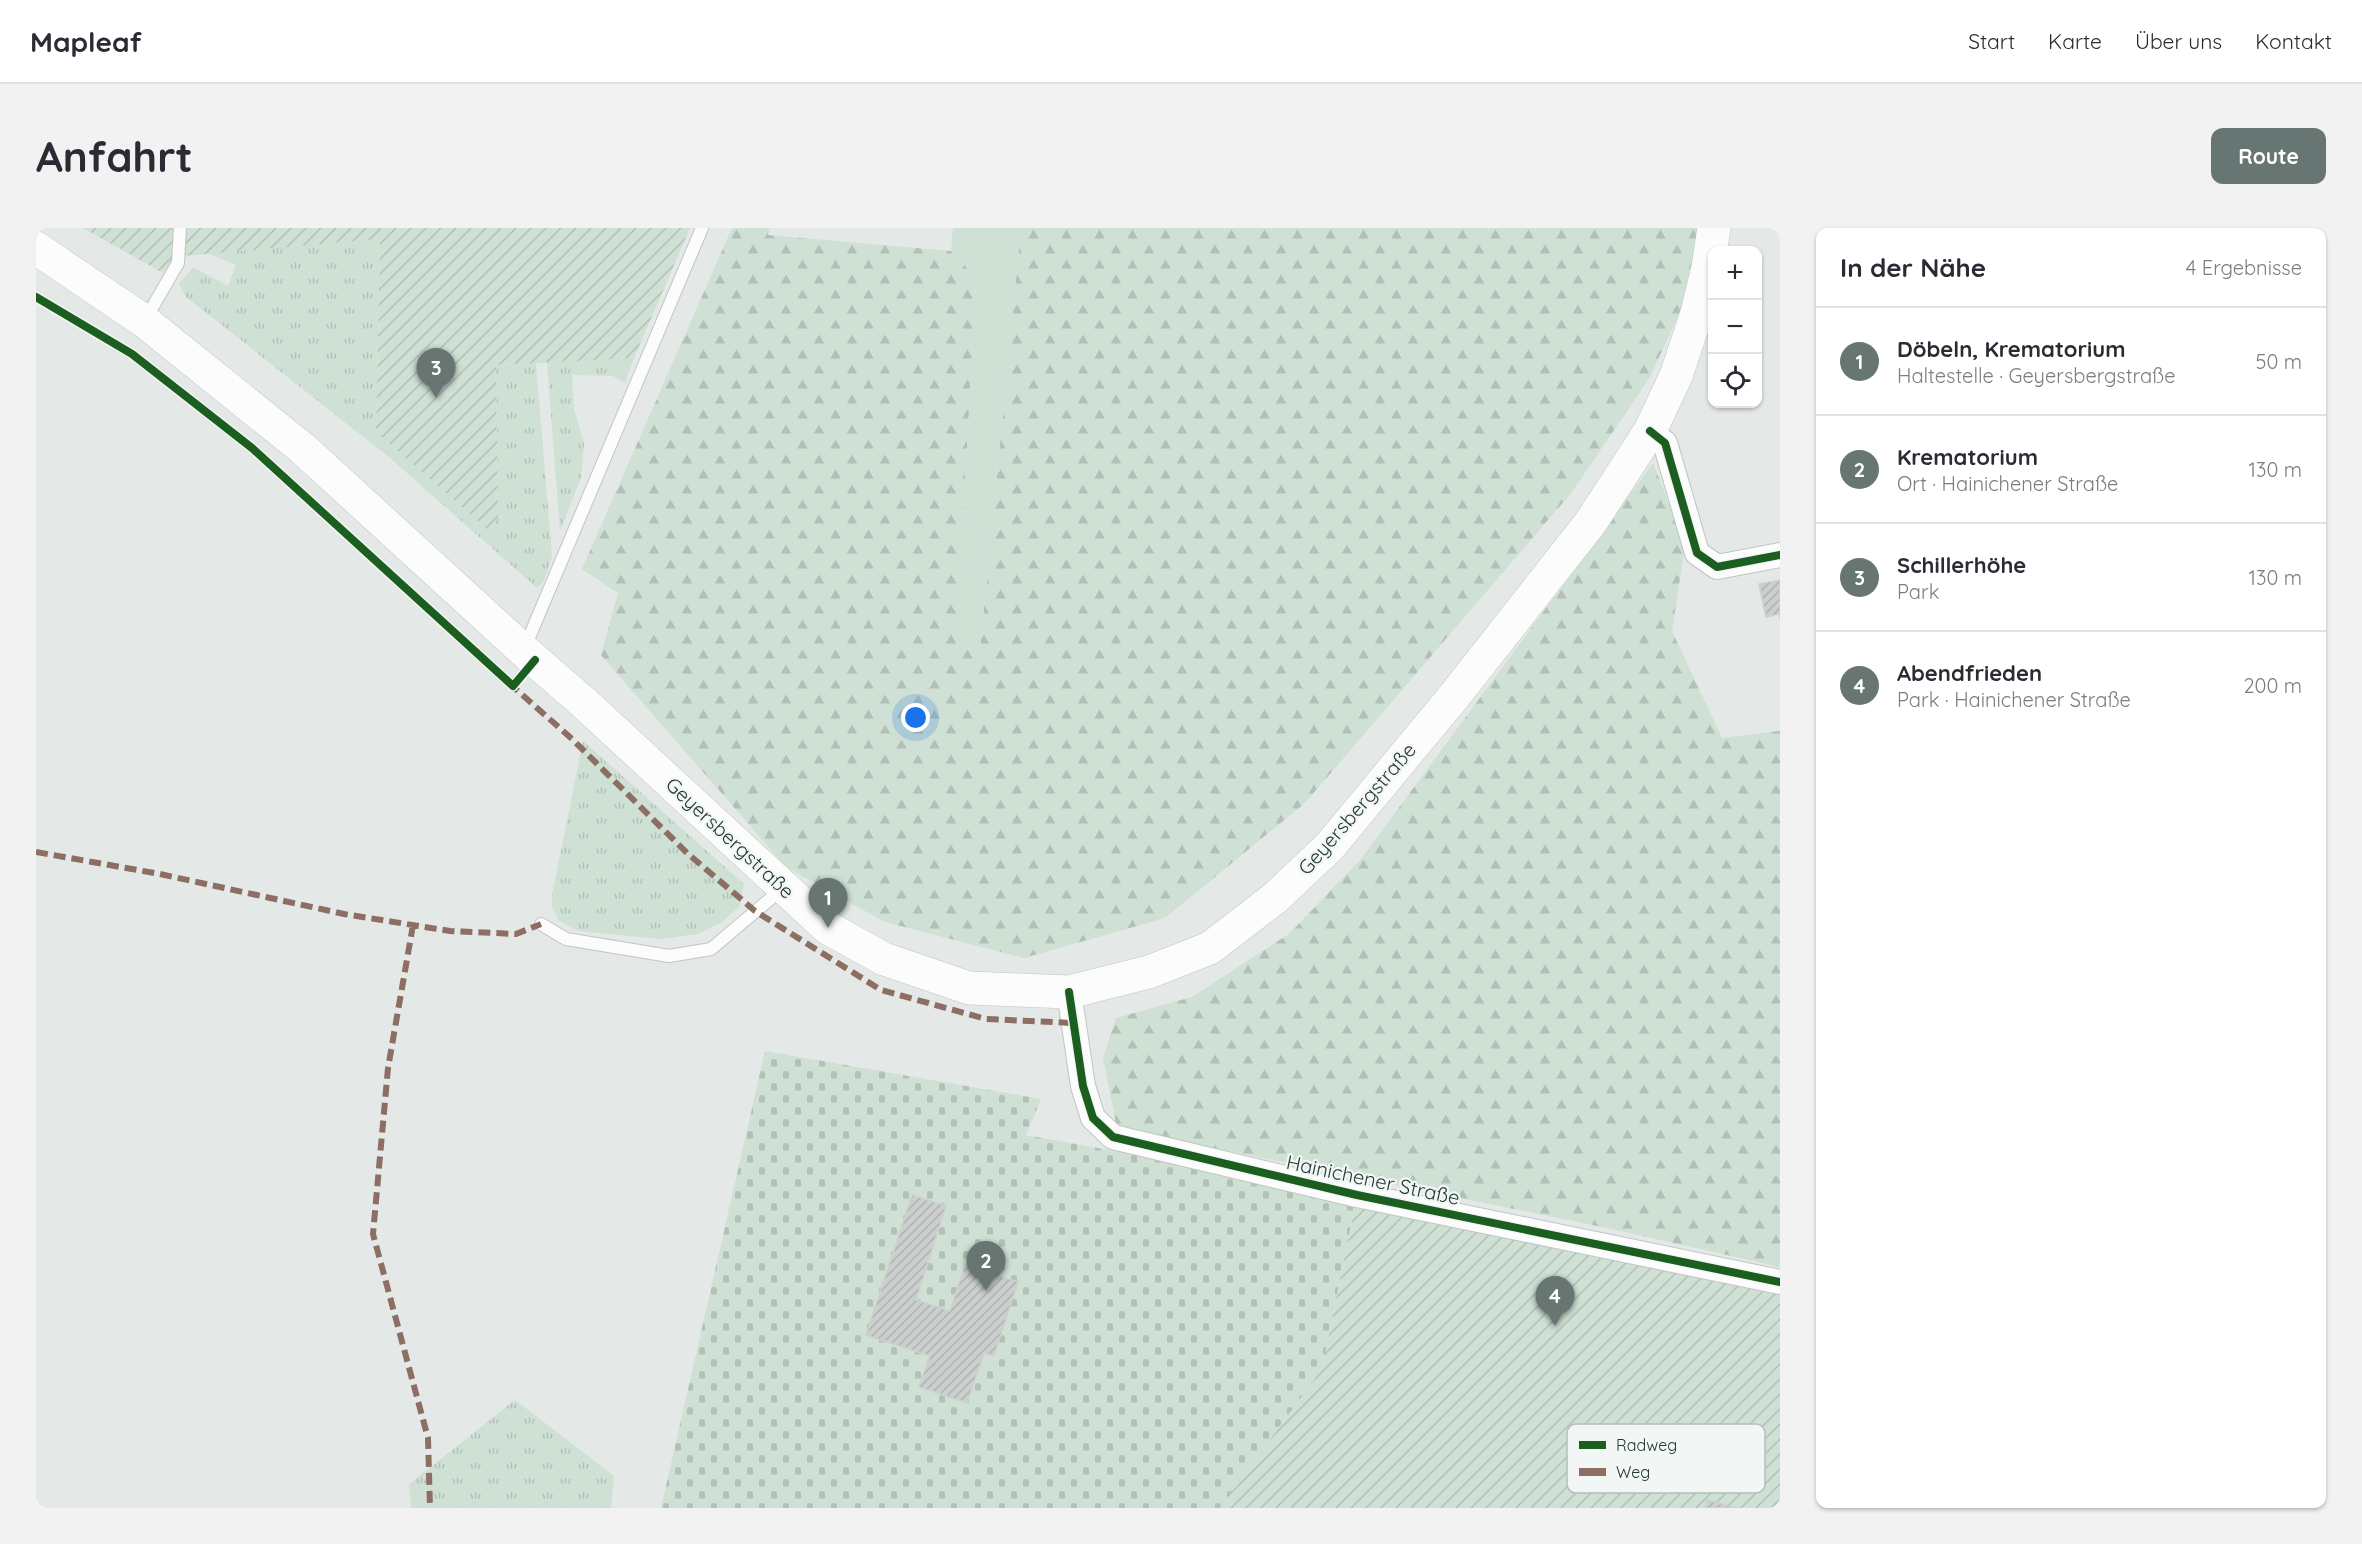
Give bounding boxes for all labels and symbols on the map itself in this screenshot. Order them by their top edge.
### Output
pin: 3 [416,348,456,398]
your location [901,703,930,732]
street label: Geyersbergstraße [1292,737,1421,880]
street label: Geyersbergstraße [661,772,800,904]
pin: 1 [808,878,848,928]
street label: Hainichener Straße [1284,1149,1462,1210]
pin: 2 [966,1242,1006,1291]
pin: 4 [1536,1276,1574,1326]
legend [1567,1424,1765,1493]
text: Radweg [1616,1435,1677,1455]
text: Weg [1616,1462,1650,1482]

